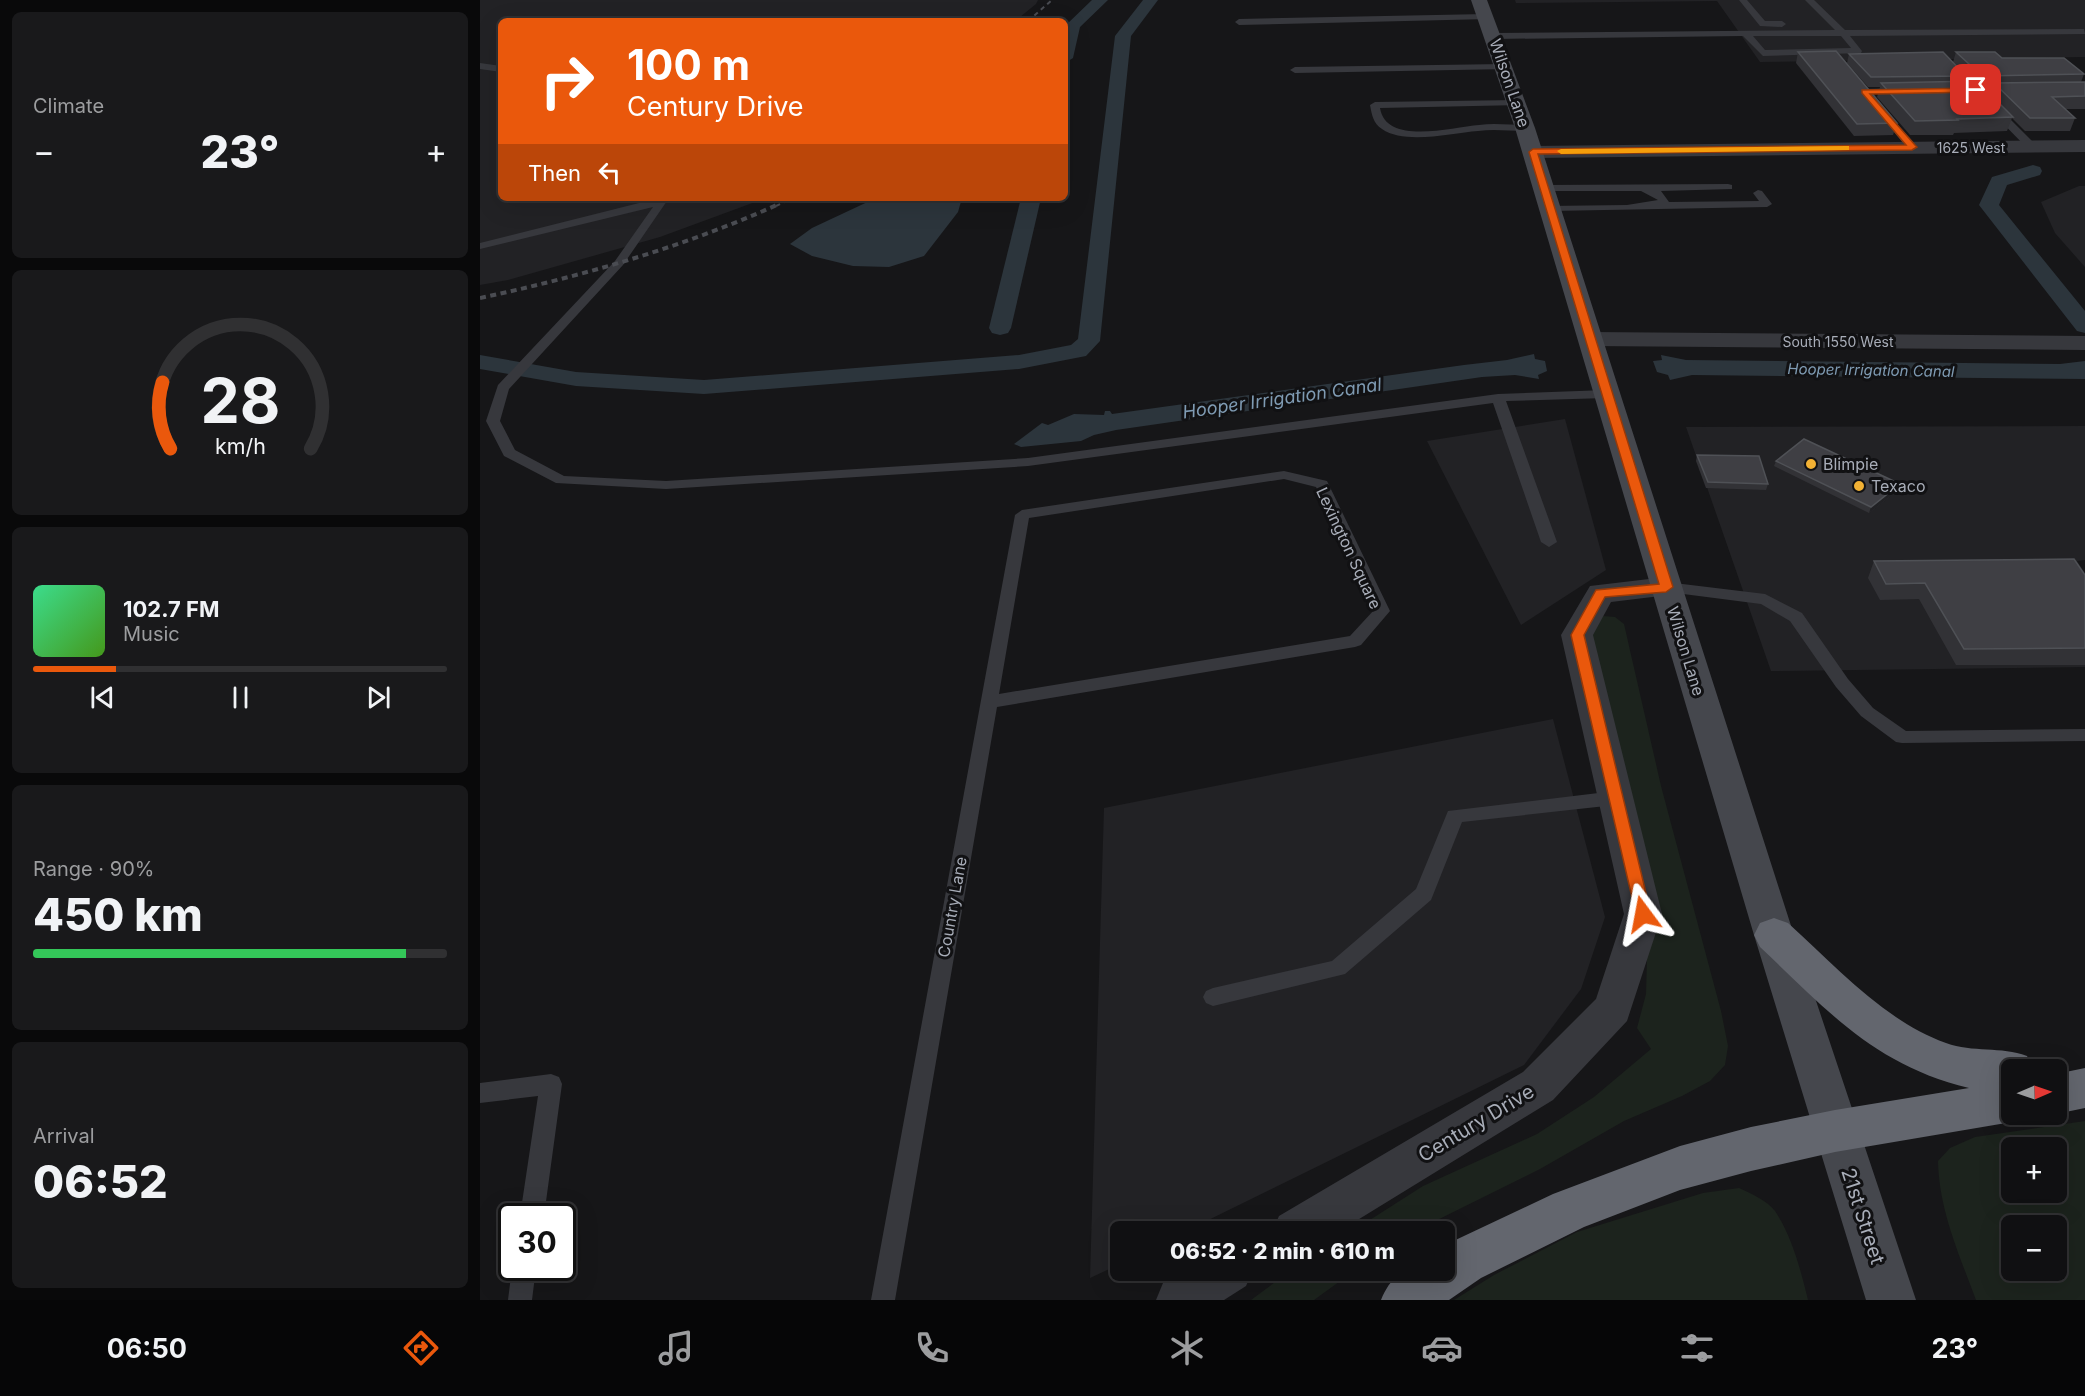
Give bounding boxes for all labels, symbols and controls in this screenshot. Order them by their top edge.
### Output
street label: Wilson Lane [1486,36,1534,130]
text: 100 m [627,39,750,90]
icon: right [528,42,606,120]
pin [1950,64,2001,115]
icon: arrive [1959,73,1992,106]
text: Century Drive [627,90,804,123]
text: Climate [33,94,104,118]
text: 23° [201,124,279,179]
text: − [33,131,55,171]
text: + [425,131,447,171]
street label: 1625 West [1937,139,2006,156]
icon: left [593,156,626,189]
text: Then [528,160,581,186]
street label: South 1550 West [1782,333,1894,350]
water label: Hooper Irrigation Canal [1787,359,1955,381]
text: 28 [200,364,280,439]
water label: Hooper Irrigation Canal [1181,374,1383,422]
text: km/h [215,434,265,460]
place label: Blimpie [1823,454,1878,474]
marker: Blimpie [1804,457,1818,471]
place label: Texaco [1871,476,1926,496]
marker: Texaco [1852,479,1866,493]
street label: Lexington Square [1312,484,1386,612]
text: 102.7 FM [123,596,219,622]
street label: Wilson Lane [1663,604,1709,698]
text: Music [123,622,180,646]
icon: previous [86,681,119,714]
icon: pause [224,681,257,714]
icon: next [362,681,395,714]
street label: Country Lane [933,855,971,959]
text: Range · 90% [33,857,154,881]
position arrow [1611,882,1675,946]
text: 450 km [33,887,203,942]
north arrow [2001,1059,2067,1125]
map controls [2001,1059,2067,1281]
street label: Century Drive [1414,1079,1538,1167]
text: Arrival [33,1124,95,1148]
button: + [2001,1137,2067,1203]
text: 06:52 [33,1154,168,1209]
street label: 21st Street [1836,1165,1890,1267]
speed limit sign: 30 [498,1203,576,1281]
button: − [2001,1215,2067,1281]
text: 06:52 · 2 min · 610 m [1170,1238,1395,1264]
icon: directions [400,1327,442,1369]
icon: music [655,1327,697,1369]
icon: phone [911,1327,953,1369]
icon: climate [1166,1327,1208,1369]
icon: car [1421,1327,1463,1369]
icon: filters [1676,1327,1718,1369]
text: 06:50 [107,1332,187,1365]
text: 23° [1932,1332,1978,1365]

